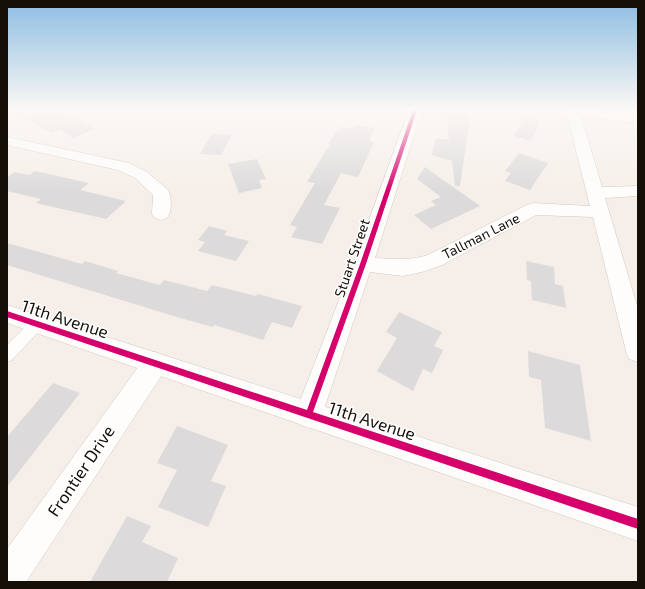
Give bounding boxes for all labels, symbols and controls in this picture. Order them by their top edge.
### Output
street label: Tallman Lane [439,209,522,262]
street label: Stuart Street [330,216,373,299]
street label: 11th Avenue [19,295,111,342]
street label: 11th Avenue [326,397,418,444]
street label: Frontier Drive [42,421,118,520]

